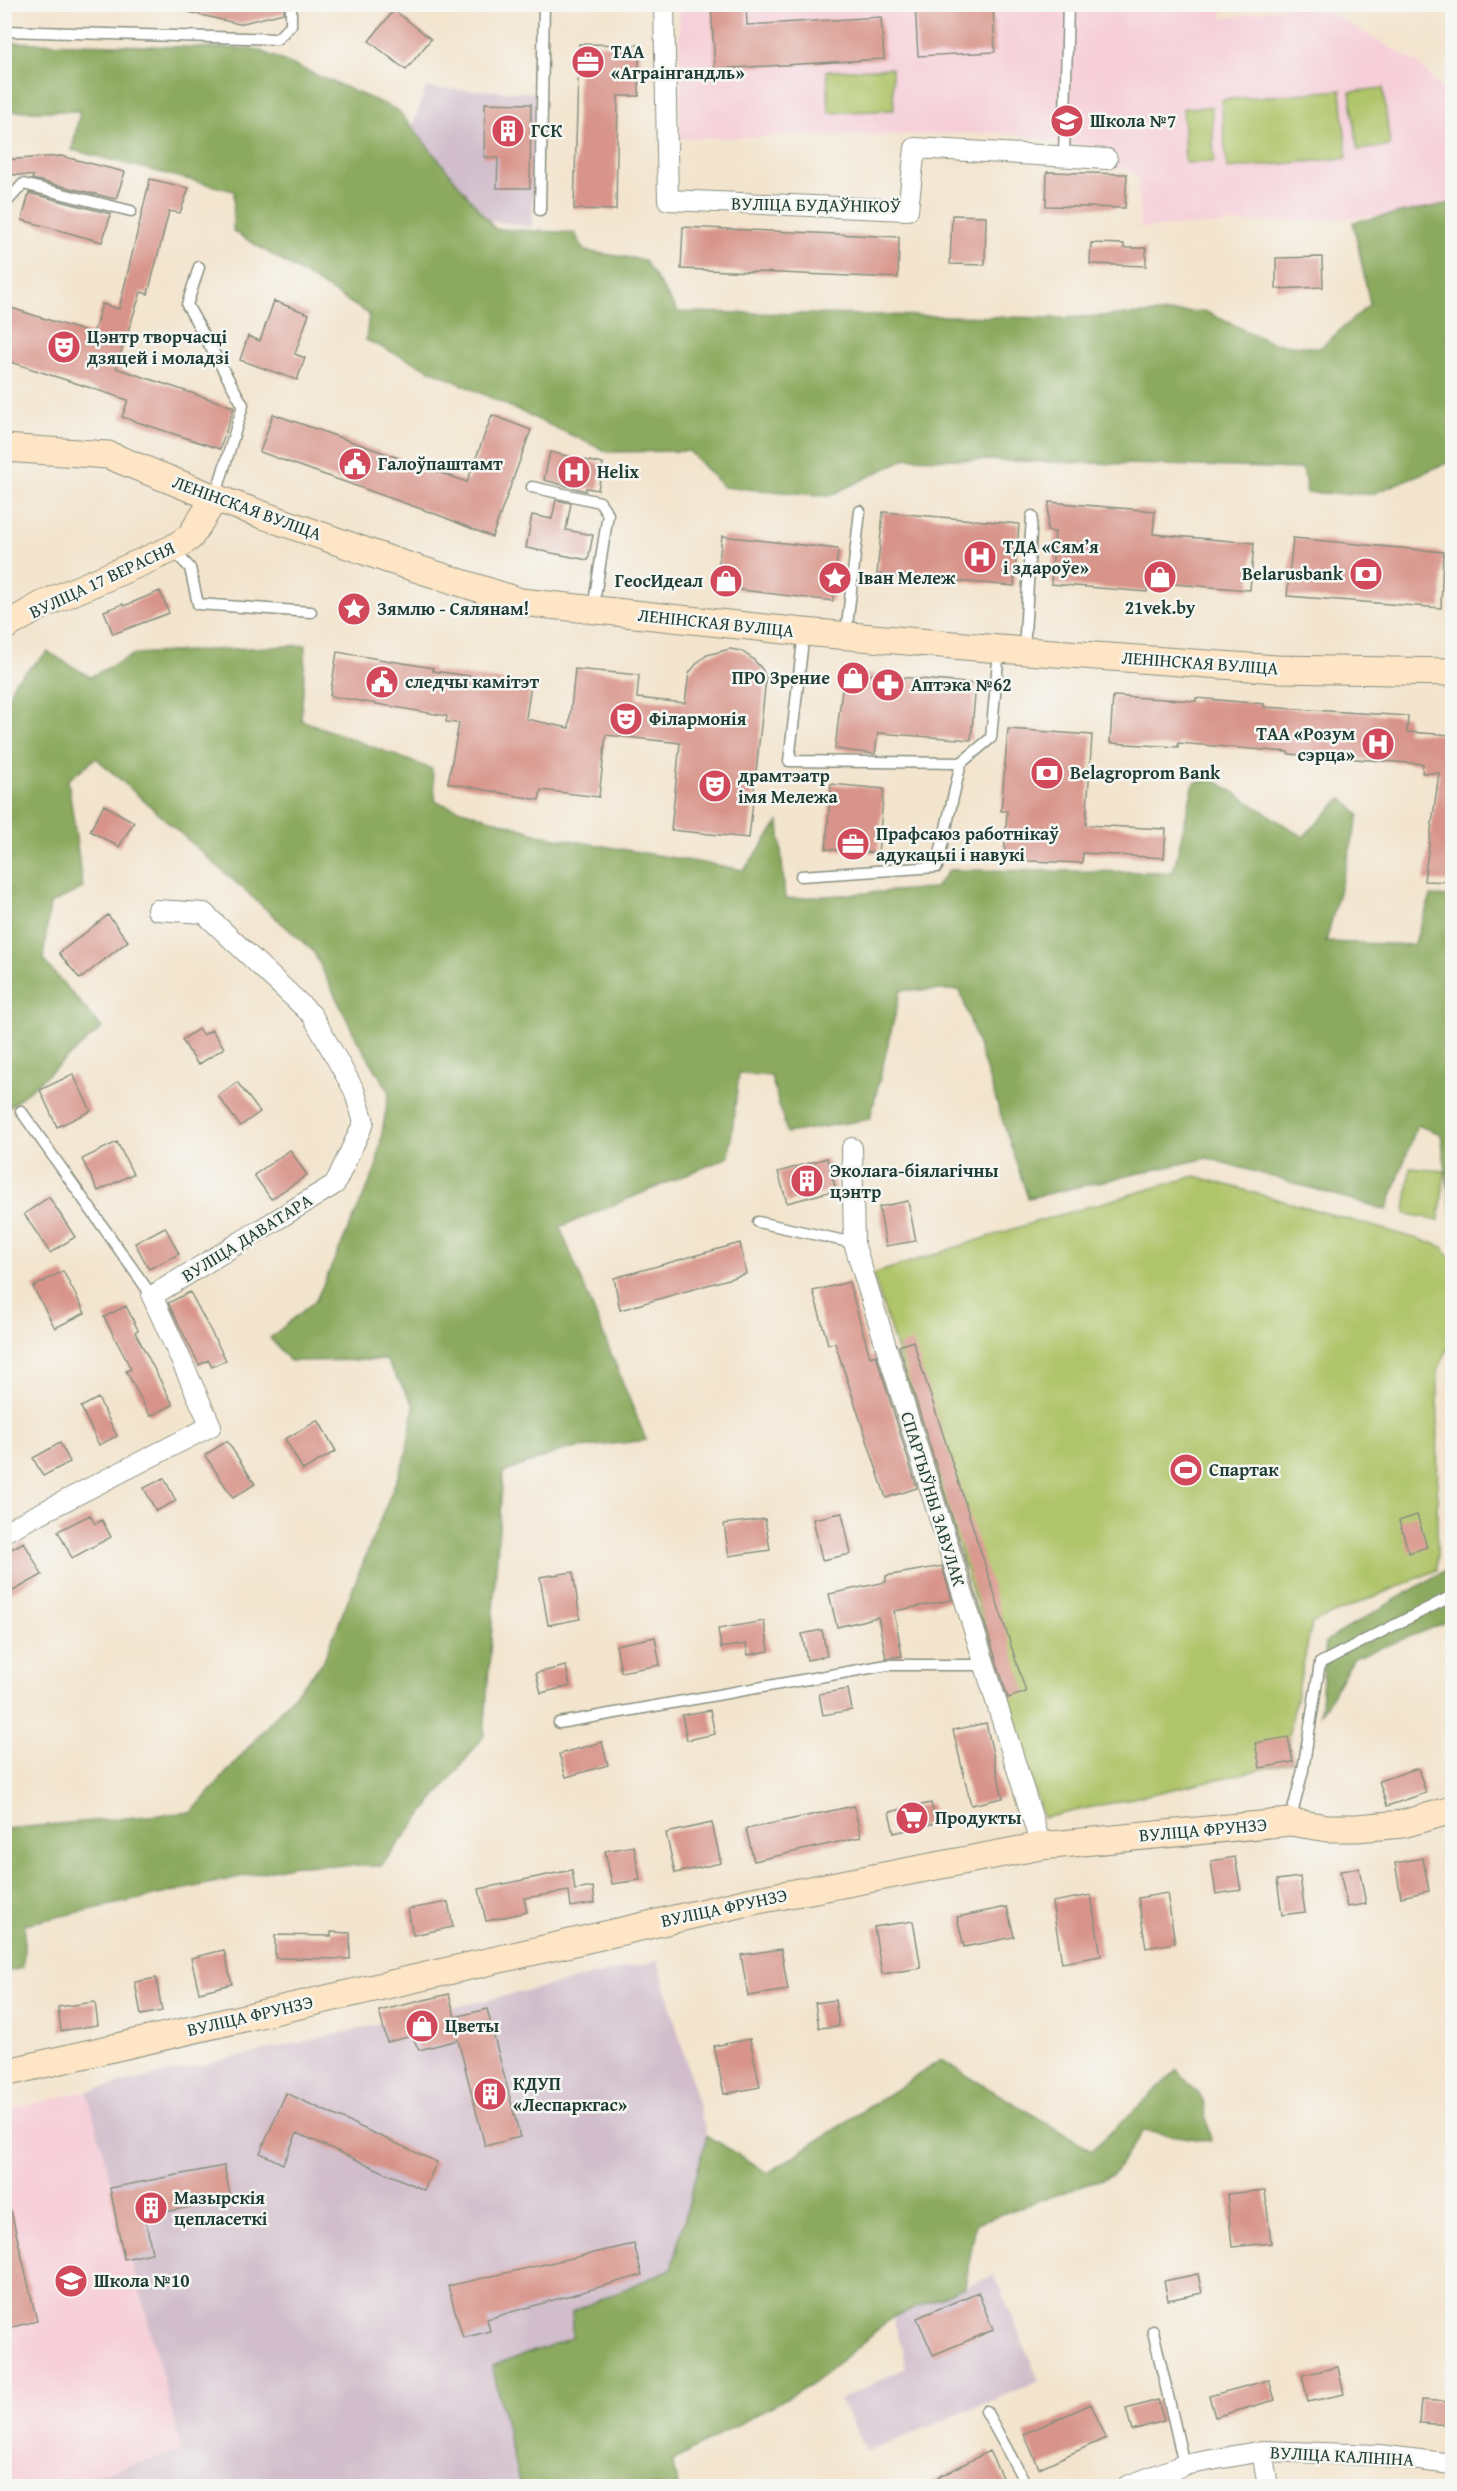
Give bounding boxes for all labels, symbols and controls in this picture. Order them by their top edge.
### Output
place label: ТАА «Аграінгандль» [611,38,745,86]
office icon: ТАА «Аграінгандль» [570,44,606,80]
school or university icon: Школа №7 [1049,103,1085,139]
place label: Школа №7 [1090,107,1176,134]
building icon: ГСК [490,113,526,149]
place label: ГСК [531,117,562,144]
street label: ВУЛІЦА БУДАЎНІКОЎ [731,190,901,219]
place label: Цэнтр творчасці дзяцей і моладзі [87,323,230,371]
theatre icon: Цэнтр творчасці дзяцей і моладзі [46,329,82,365]
public building icon: Галоўпаштамт [337,446,373,482]
place label: Галоўпаштамт [378,450,503,477]
hospital icon: Helix [556,454,592,490]
place label: Helix [597,458,639,485]
street label: ЛЕНІНСКАЯ ВУЛІЦА [169,468,326,547]
place label: ТДА «Сямʼя і здароўе» [1003,533,1099,581]
street label: ВУЛІЦА 17 ВЕРАСНЯ [24,534,180,625]
hospital icon: ТДА «Сямʼя і здароўе» [962,539,998,575]
bank icon: Belarusbank [1348,556,1384,592]
shop icon: 21vek.by [1142,559,1178,595]
place icon: Іван Мележ [817,560,853,596]
place label: Belarusbank [1242,560,1344,587]
shop icon: ГеосИдеал [708,563,744,599]
place label: Іван Мележ [858,564,956,591]
place label: ГеосИдеал [615,567,703,594]
place icon: Зямлю - Сялянам! [336,591,372,627]
place label: 21vek.by [1125,594,1196,621]
place label: Зямлю - Сялянам! [377,595,529,622]
street label: ЛЕНІНСКАЯ ВУЛІЦА [637,601,796,644]
street label: ЛЕНІНСКАЯ ВУЛІЦА [1121,644,1279,681]
shop icon: ПРО Зрение [835,660,871,696]
public building icon: следчы камітэт [364,664,400,700]
place label: ПРО Зрение [732,664,830,691]
pharmacy icon: Аптэка №62 [870,667,906,703]
place label: следчы камітэт [405,668,539,695]
place label: Аптэка №62 [911,671,1012,698]
theatre icon: Філармонія [608,701,644,737]
place label: Філармонія [649,705,747,732]
place label: ТАА «Розум сэрца» [1256,720,1355,768]
hospital icon: ТАА «Розум сэрца» [1360,726,1396,762]
bank icon: Belagroprom Bank [1029,755,1065,791]
place label: Belagroprom Bank [1070,759,1221,786]
place label: драмтэатр імя Мележа [738,762,838,810]
theatre icon: драмтэатр імя Мележа [697,768,733,804]
place label: Прафсаюз работнікаў адукацыі і навукі [876,820,1059,868]
office icon: Прафсаюз работнікаў адукацыі і навукі [835,826,871,862]
place label: Эколага-біялагічны цэнтр [830,1157,999,1205]
building icon: Эколага-біялагічны цэнтр [789,1163,825,1199]
street label: ВУЛІЦА ДАВАТАРА [176,1186,317,1289]
street label: СПАРТЫЎНЫ ЗАВУЛАК [894,1408,973,1590]
sports icon: Спартак [1168,1452,1204,1488]
place label: Спартак [1209,1456,1279,1483]
supermarket icon: Продукты [894,1800,930,1836]
place label: Продукты [935,1804,1021,1831]
street label: ВУЛІЦА ФРУНЗЭ [1138,1810,1268,1849]
street label: ВУЛІЦА ФРУНЗЭ [658,1881,790,1934]
street label: ВУЛІЦА ФРУНЗЭ [184,1988,316,2043]
shop icon: Цветы [404,2008,440,2044]
place label: Цветы [445,2012,499,2039]
place label: КДУП «Леспаркгас» [513,2070,627,2118]
building icon: КДУП «Леспаркгас» [472,2076,508,2112]
place label: Мазырскія цепласеткі [174,2184,268,2232]
building icon: Мазырскія цепласеткі [133,2190,169,2226]
school or university icon: Школа №10 [53,2263,89,2299]
place label: Школа №10 [94,2267,190,2294]
street label: ВУЛІЦА КАЛІНІНА [1269,2438,1415,2473]

